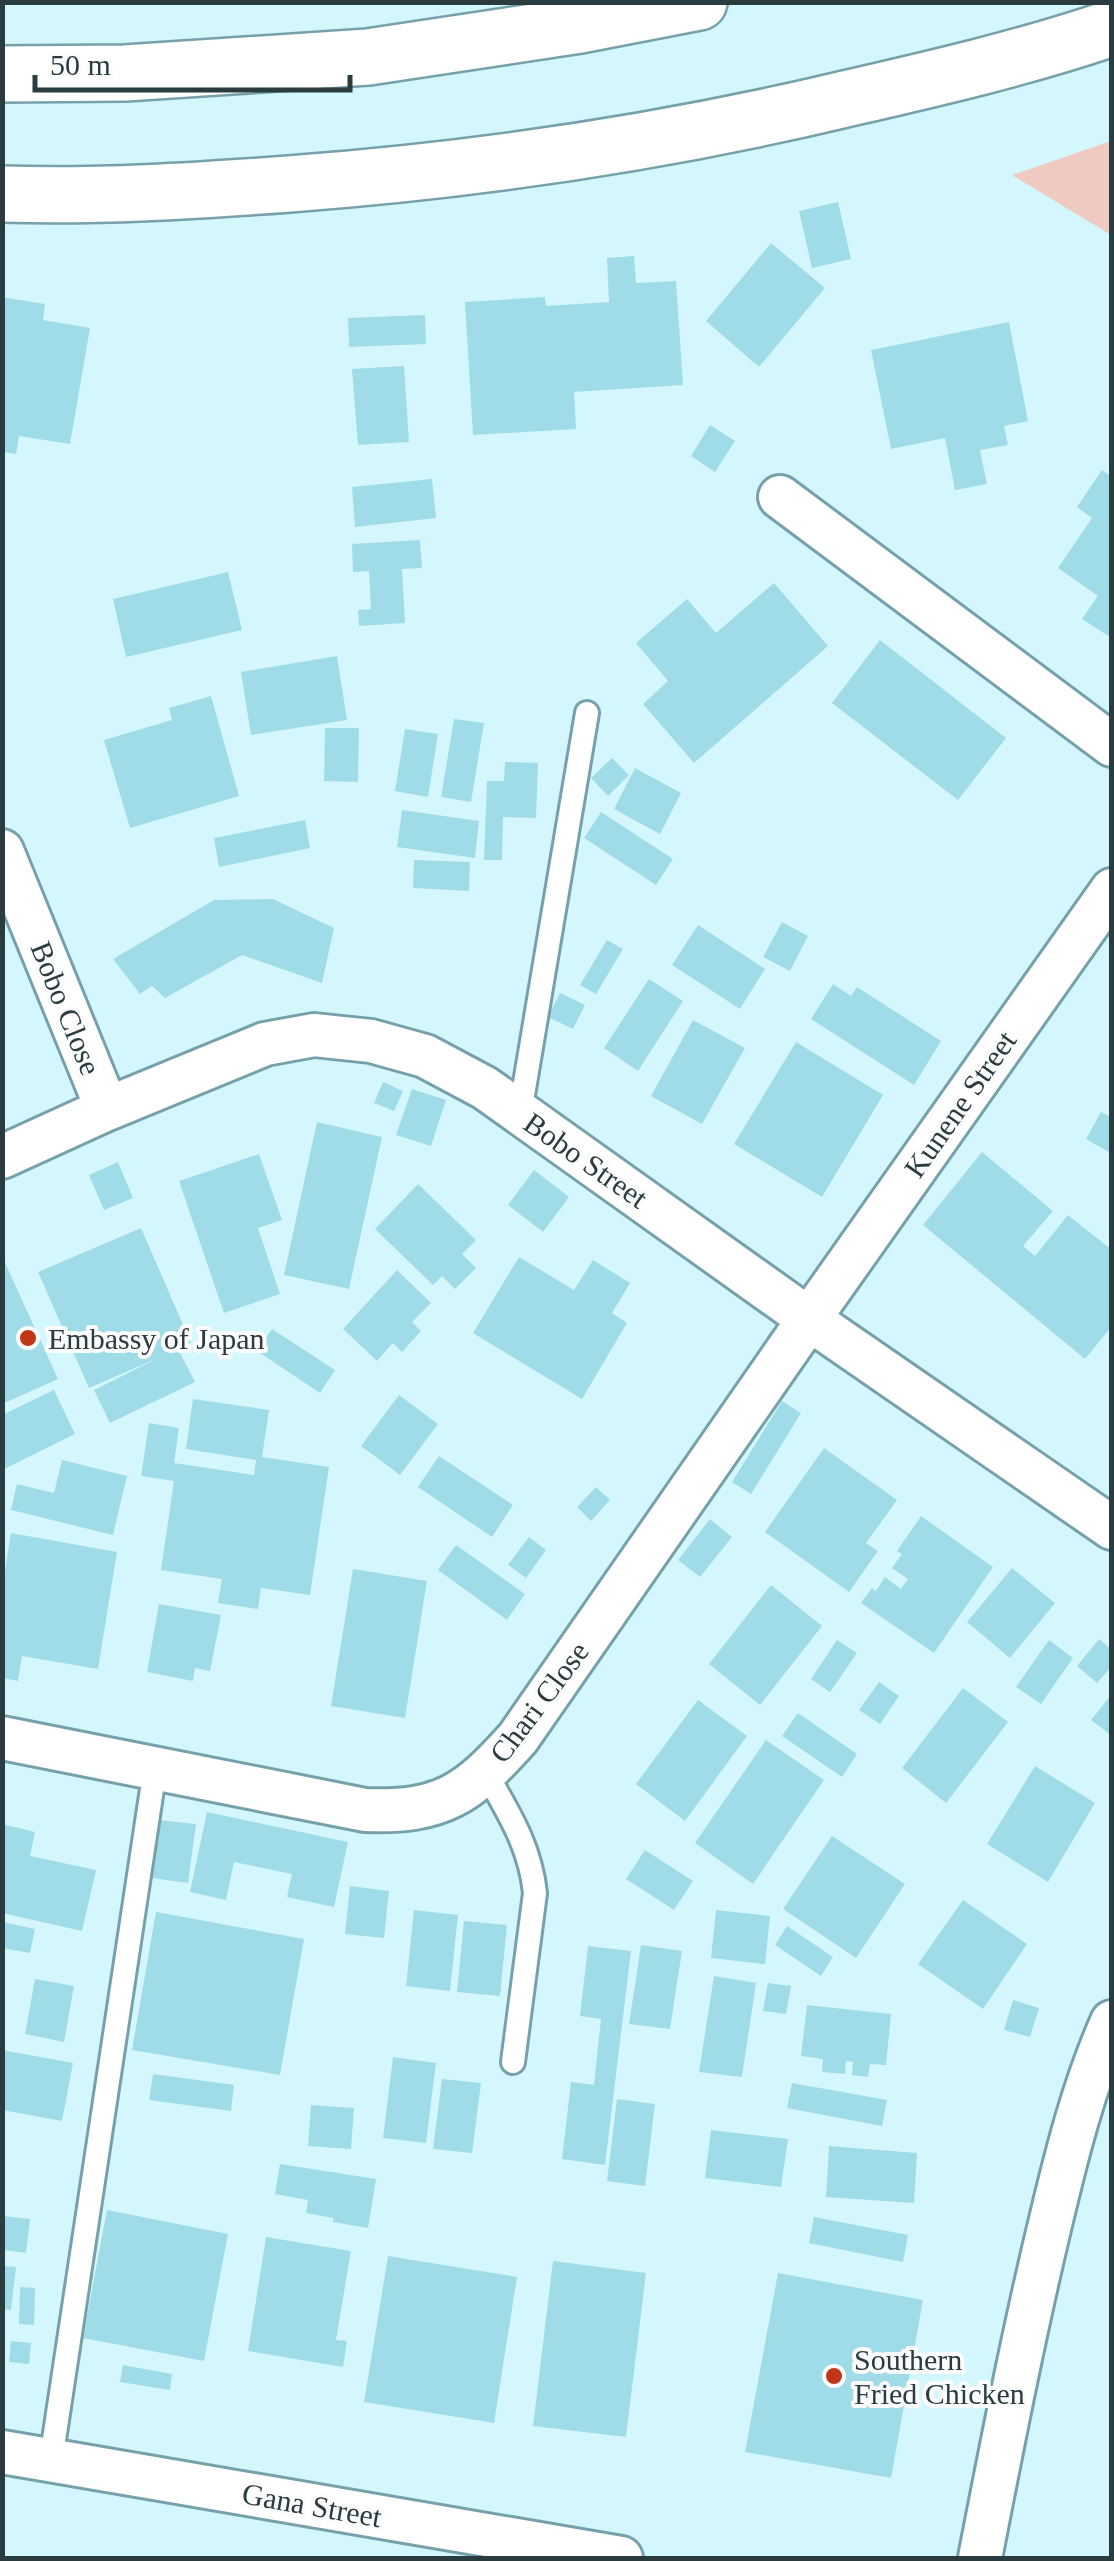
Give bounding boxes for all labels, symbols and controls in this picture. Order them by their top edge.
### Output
scale bar [35,30,350,92]
text: 50 m [50,48,111,81]
street label: Bobo Close [24,937,108,1079]
street label: Kunene Street [898,1024,1023,1183]
street label: Bobo Street [518,1106,654,1215]
place label: Embassy of Japan [48,1322,265,1355]
marker: Embassy of Japan [17,1327,39,1349]
street label: Chari Close [483,1635,595,1769]
place label: Southern Fried Chicken [854,2343,1025,2410]
marker: Southern Fried Chicken [823,2365,845,2387]
street label: Gana Street [240,2477,385,2534]

